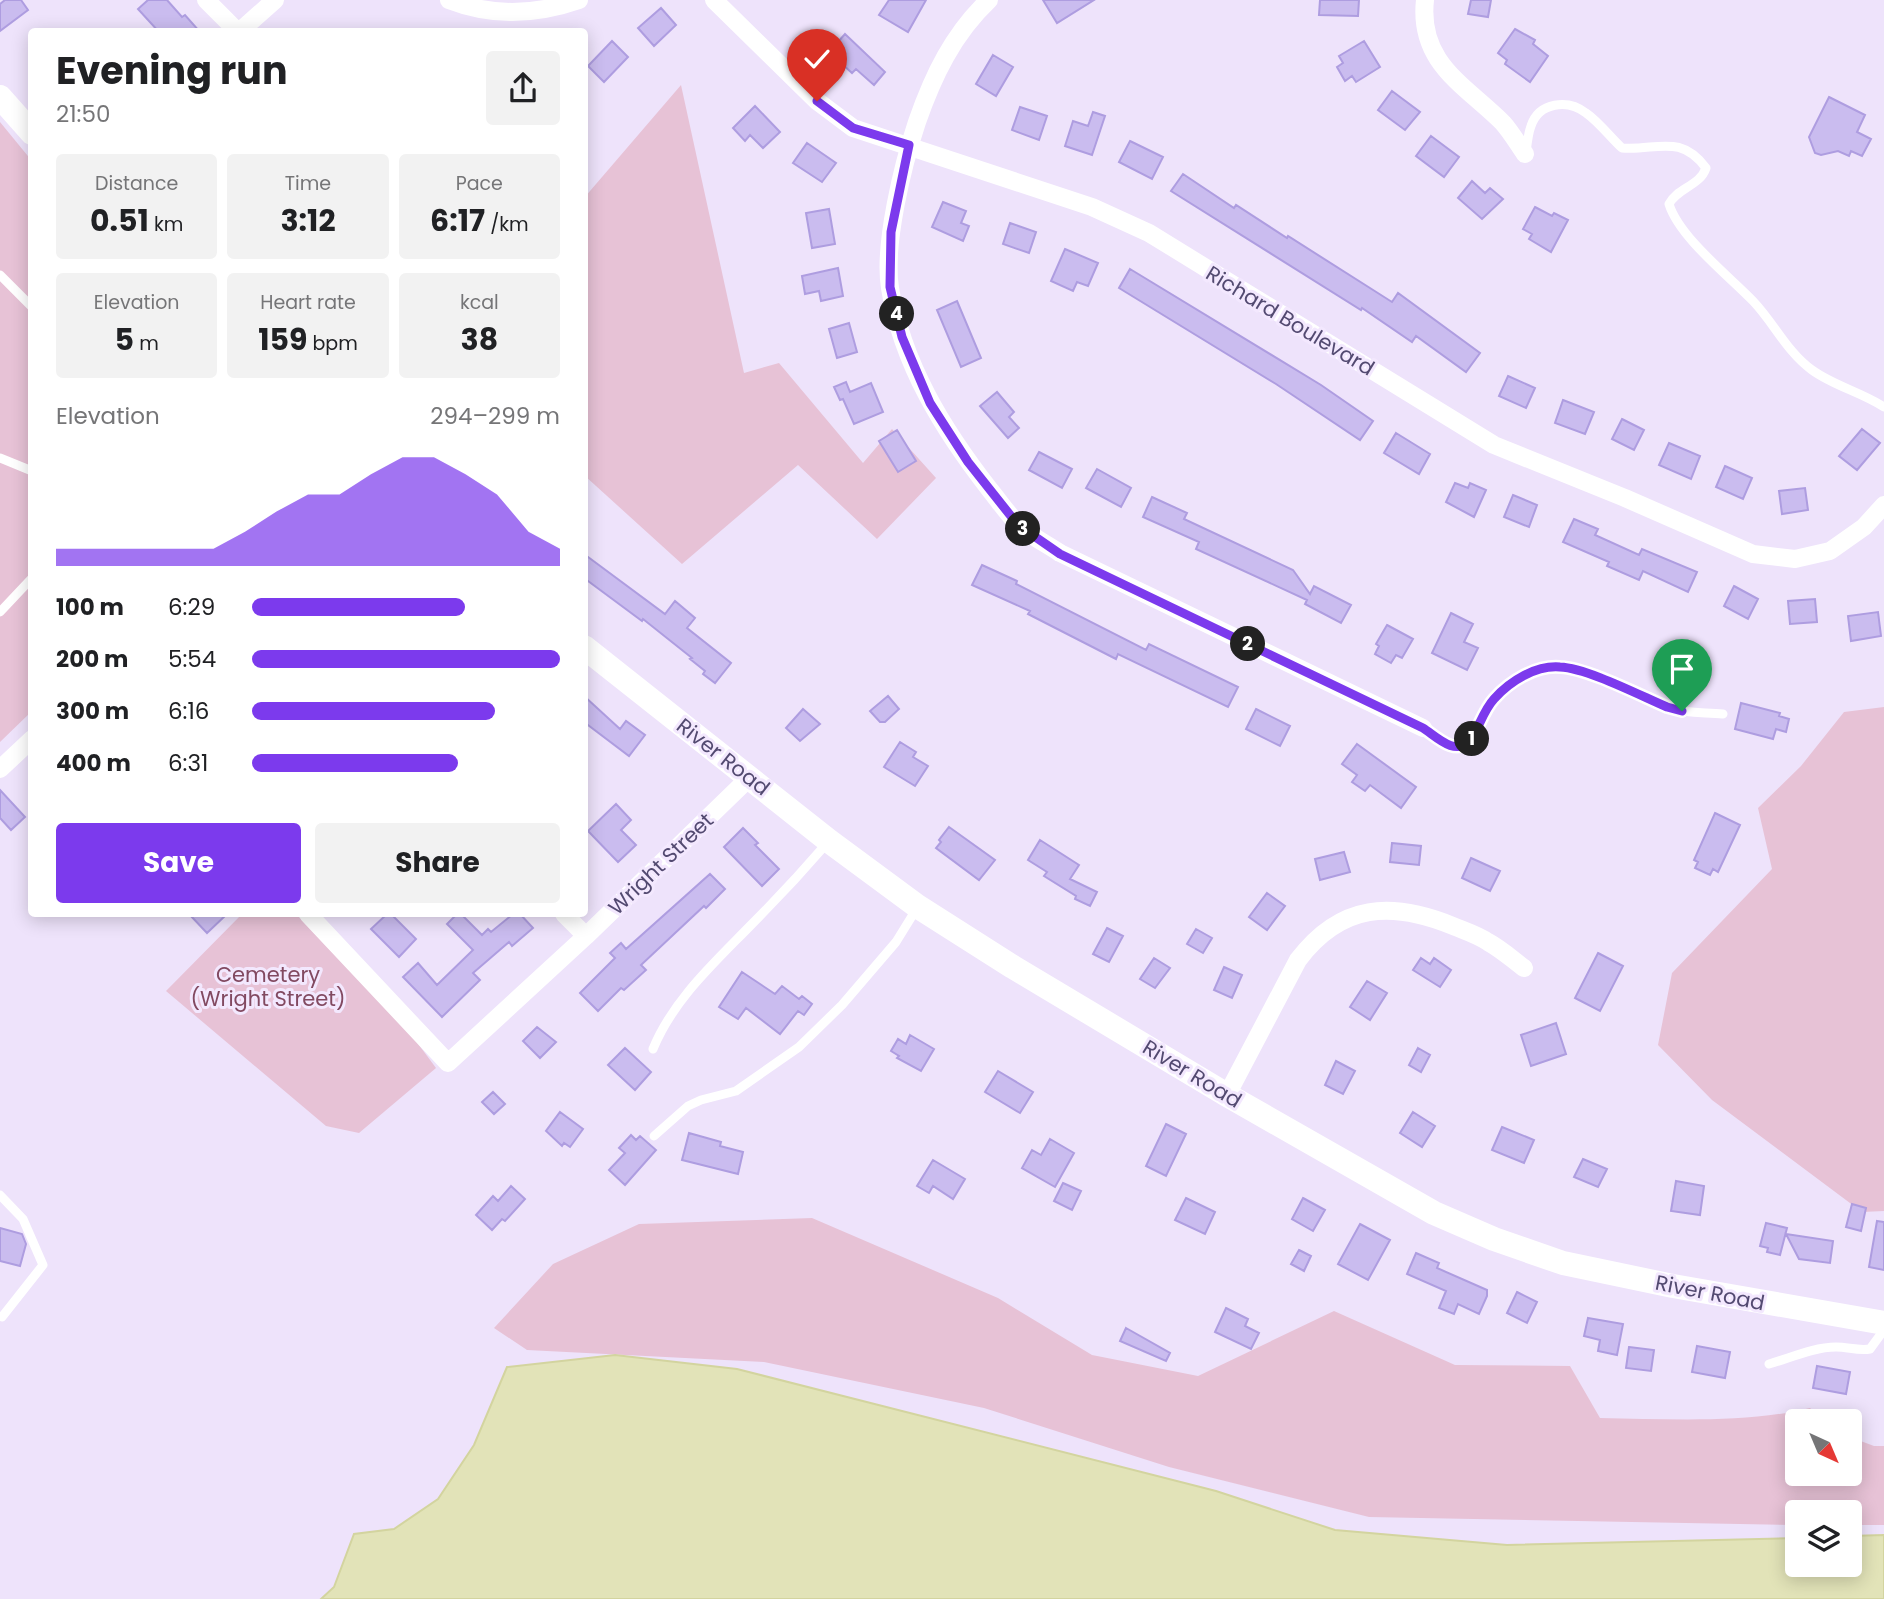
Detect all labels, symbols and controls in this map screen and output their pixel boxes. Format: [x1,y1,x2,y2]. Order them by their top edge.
pin [787,29,847,101]
icon: check [798,40,836,78]
text: Evening run [56,44,288,97]
button: share [486,51,560,125]
text: 21:50 [56,98,110,130]
text: Distance [95,170,178,197]
text: Time [285,170,331,197]
text: Pace [456,170,503,197]
text: 0.51 [90,199,149,242]
text: 3:12 [280,199,336,242]
text: 6:17 [430,199,485,242]
text: km [149,211,183,238]
text: /km [485,211,529,238]
street label: Richard Boulevard [1201,259,1380,382]
text: Elevation [94,289,179,316]
text: Heart rate [260,289,356,316]
text: kcal [460,289,499,316]
pin: 4 [880,296,914,332]
text: 4 [890,300,903,327]
text: 5 [115,318,134,361]
text: 159 [258,318,307,361]
text: 38 [461,318,498,361]
text: m [134,330,159,357]
text: bpm [307,330,358,357]
text: Elevation [56,400,160,432]
text: 294–299 m [430,400,560,432]
pin: 3 [1006,512,1040,546]
text: 3 [1017,515,1028,542]
text: 100 m [56,591,124,623]
text: 6:29 [168,591,215,623]
pin: 2 [1230,626,1266,662]
text: 2 [1242,630,1253,657]
pin [1652,639,1712,711]
text: 200 m [56,643,128,675]
text: 5:54 [168,643,216,675]
icon: arrive [1663,650,1701,688]
text: 300 m [56,695,129,727]
text: 6:16 [168,695,209,727]
street label: River Road [671,711,776,802]
pin: 1 [1454,722,1490,756]
text: 1 [1468,725,1475,752]
text: 400 m [56,747,131,779]
text: 6:31 [168,747,208,779]
street label: Wright Street [602,806,720,921]
button: Save [56,823,301,903]
button: Share [315,823,560,903]
park label: Cemetery (Wright Street) [191,960,345,1013]
street label: River Road [1137,1033,1247,1115]
street label: River Road [1653,1268,1767,1317]
north arrow [1785,1409,1862,1486]
map controls [1785,1409,1862,1577]
button: layers [1785,1500,1862,1577]

